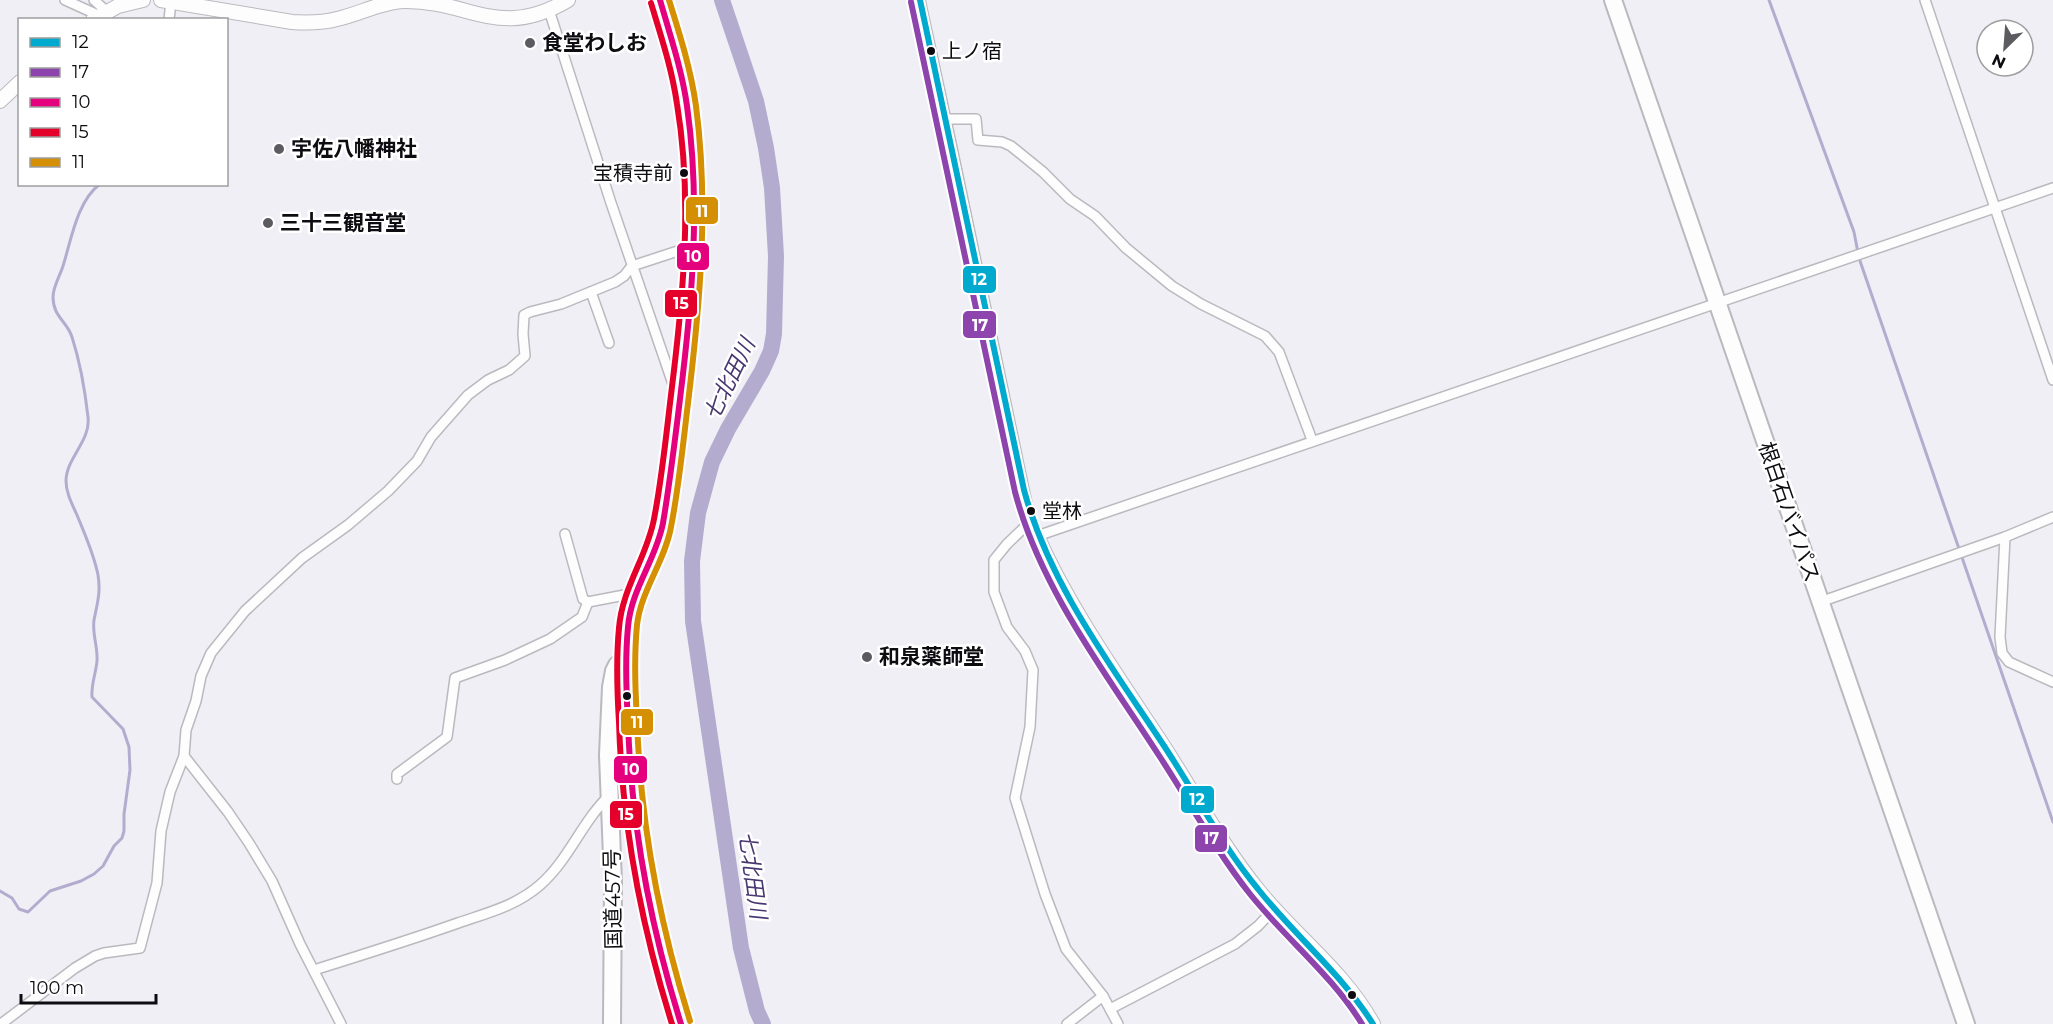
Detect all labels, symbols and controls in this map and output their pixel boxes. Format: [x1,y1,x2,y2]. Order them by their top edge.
legend [18,18,228,186]
north arrow [1975,18,2035,78]
place label: 食堂わしお [542,30,647,55]
text: 12 [72,31,89,53]
marker: 食堂わしお [523,36,537,50]
place label: 上ノ宿 [942,39,1002,63]
marker: 上ノ宿 [925,45,937,57]
text: N [1989,50,2009,72]
text: 17 [72,61,89,83]
text: 10 [72,91,90,113]
text: 15 [72,121,89,143]
place label: 宇佐八幡神社 [291,136,417,161]
marker: 宇佐八幡神社 [272,142,286,156]
text: 11 [72,151,85,173]
place label: 宝積寺前 [593,161,673,185]
marker: 宝積寺前 [678,167,690,179]
line badge: 11 [685,196,719,225]
text: 11 [696,202,708,221]
place label: 三十三観音堂 [280,210,406,235]
marker: 三十三観音堂 [261,216,275,230]
line badge: 10 [676,242,710,271]
text: 10 [684,247,702,266]
line badge: 12 [962,265,997,294]
text: 12 [971,270,987,289]
line badge: 15 [664,289,698,318]
text: 15 [673,294,689,313]
line badge: 17 [962,310,997,339]
text: 17 [972,316,988,335]
water label: 七北田川 [698,332,762,425]
street label: 根白石バイパス [1754,438,1825,585]
place label: 堂林 [1042,499,1082,523]
marker: 堂林 [1025,505,1037,517]
place label: 和泉薬師堂 [879,644,984,669]
marker: 和泉薬師堂 [860,650,874,664]
unlabelled marker [621,690,633,702]
line badge: 11 [620,708,654,736]
text: 11 [631,713,643,732]
line badge: 10 [613,755,648,784]
text: 10 [622,760,640,779]
line badge: 12 [1180,785,1215,814]
text: 12 [1189,790,1205,809]
line badge: 15 [609,800,643,829]
text: 15 [618,805,634,824]
line badge: 17 [1194,824,1228,853]
text: 17 [1203,829,1219,848]
water label: 七北田川 [733,830,772,922]
street label: 国道457号 [599,848,626,950]
scale bar [21,967,156,1005]
text: 100 m [30,977,84,999]
unlabelled marker [1346,989,1358,1001]

